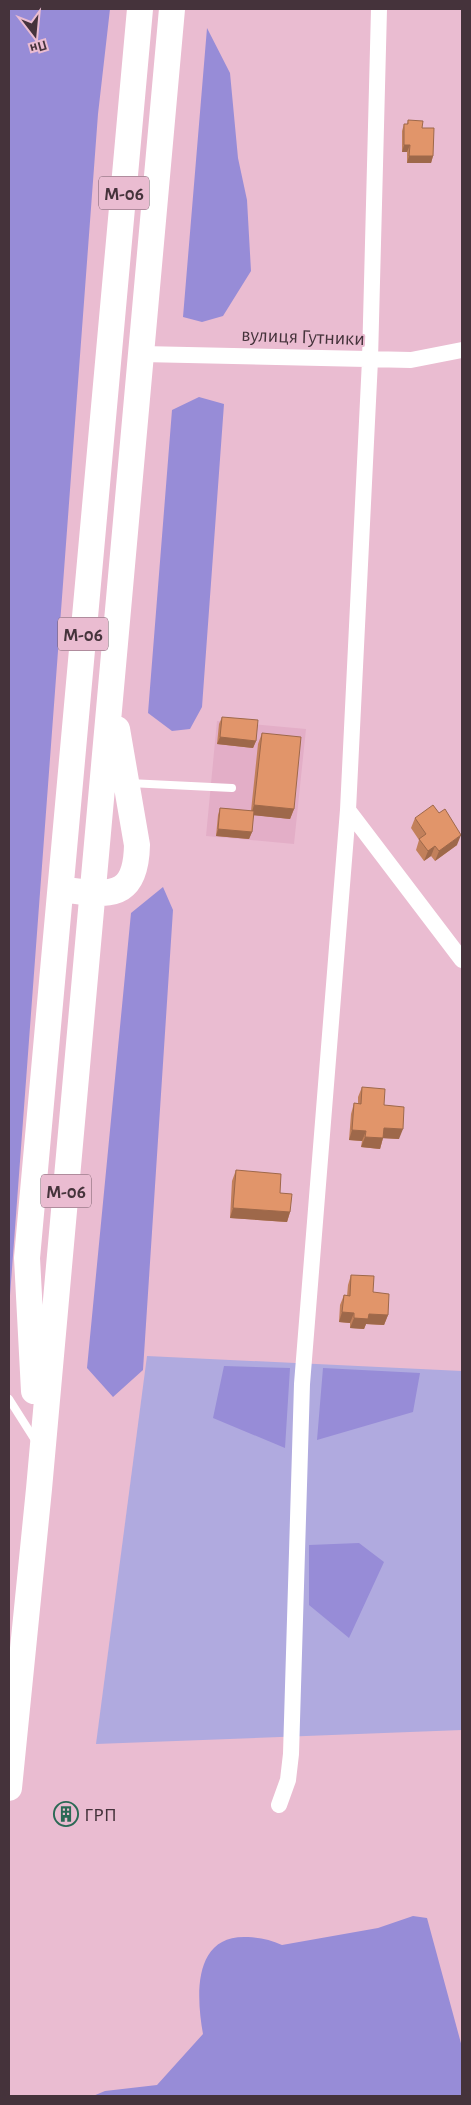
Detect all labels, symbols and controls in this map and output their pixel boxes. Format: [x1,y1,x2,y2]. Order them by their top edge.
north arrow [10,10,60,60]
text: Пн [28,37,48,56]
road number: М-06 [99,177,149,210]
street label: вулиця Гутники [241,325,365,349]
road number: М-06 [58,618,108,650]
road number: М-06 [41,1174,91,1208]
building icon: ГРП [53,1801,79,1827]
place label: ГРП [84,1805,117,1825]

